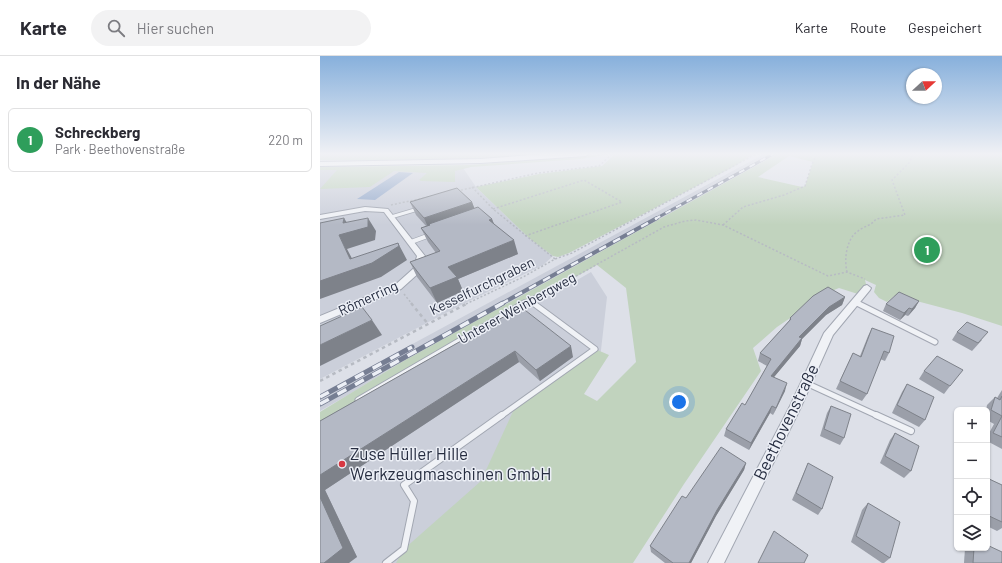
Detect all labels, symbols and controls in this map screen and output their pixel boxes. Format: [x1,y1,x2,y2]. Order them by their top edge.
search box [91,10,371,46]
text: Karte [20,16,67,39]
icon: search [105,17,127,39]
text: Hier suchen [137,19,214,37]
text: Karte [795,19,828,36]
text: Route [850,19,886,36]
text: Gespeichert [908,19,982,36]
north arrow [906,68,942,104]
text: In der Nähe [16,72,101,92]
text: Schreckberg [55,123,140,141]
text: 1 [28,132,32,148]
text: 220 m [268,132,303,148]
text: Park · Beethovenstraße [55,141,185,157]
pin: 1 [914,235,940,265]
street label: Kesselfurchgraben [427,253,537,318]
street label: Unterer Weinbergweg [455,268,579,347]
street label: Römerring [335,276,400,319]
street label: Beethovenstraße [748,360,822,483]
your location [669,392,689,412]
map controls [954,407,990,551]
button: + [954,407,990,443]
place label: Zuse Hüller Hille Werkzeugmaschinen GmbH [350,443,551,483]
button: − [954,443,990,479]
marker: Zuse Hüller Hille Werkzeugmaschinen GmbH [337,459,347,469]
button: locate [954,479,990,515]
button: layers [954,515,990,551]

